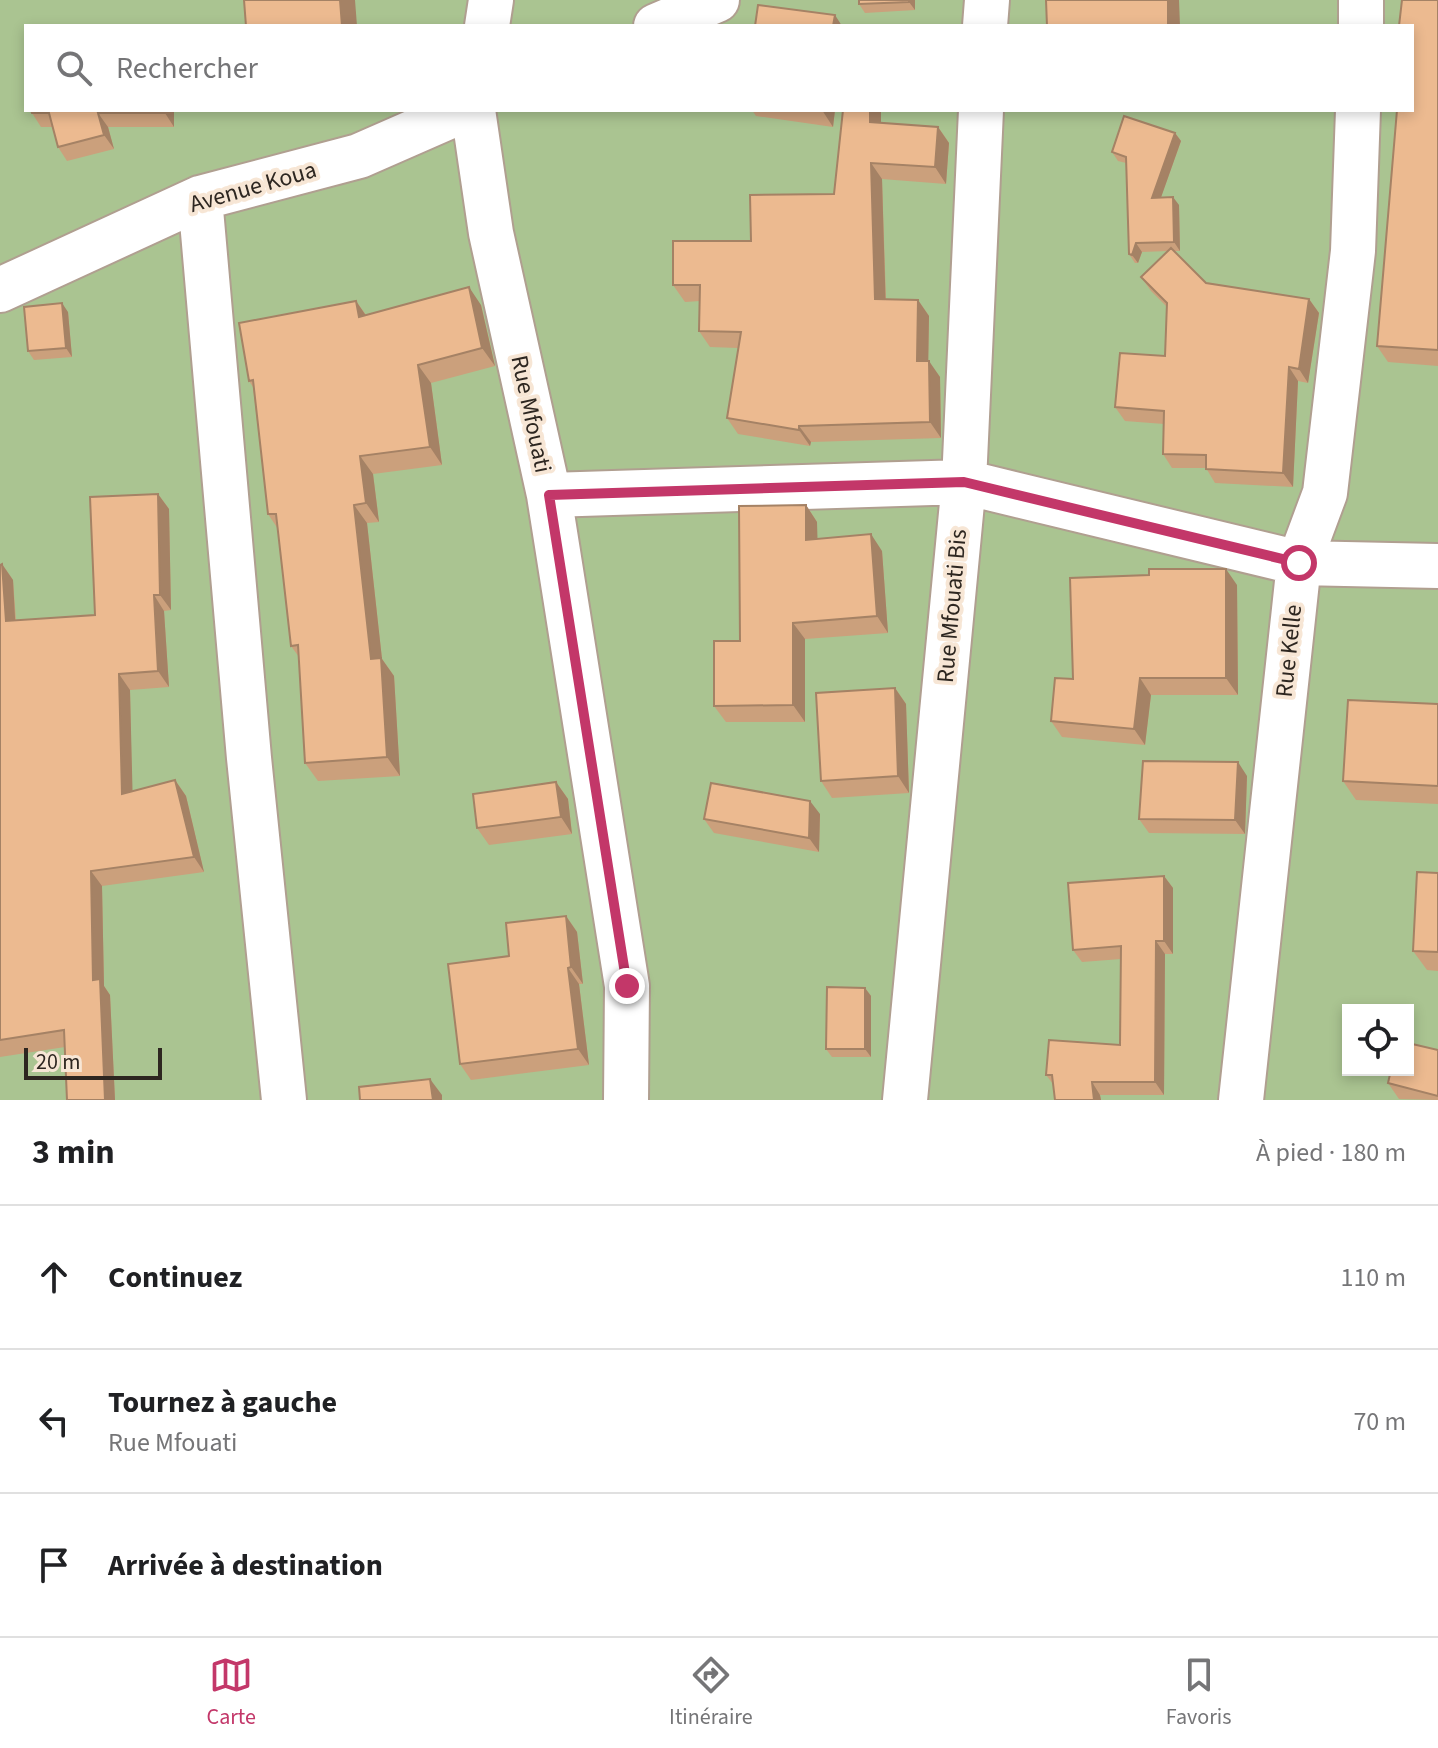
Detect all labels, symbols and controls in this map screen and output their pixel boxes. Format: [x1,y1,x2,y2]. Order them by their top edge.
search box [24,24,1414,112]
icon: search [52,46,96,90]
text: Rechercher [116,47,258,90]
street label: Avenue Koua [185,152,321,222]
street label: Rue Mfouati [501,352,561,476]
street label: Rue Mfouati Bis [928,528,976,684]
route start [1281,545,1317,581]
street label: Rue Kelle [1267,603,1311,699]
route end [609,968,645,1004]
map controls [1342,1004,1414,1076]
button: locate [1342,1004,1414,1076]
scale bar [24,1044,162,1080]
text: 20 m [36,1046,81,1078]
text: 3 min [32,1128,115,1177]
text: À pied · 180 m [1256,1134,1406,1171]
icon: ahead [32,1255,76,1299]
text: Continuez [108,1256,242,1299]
text: 110 m [1340,1259,1406,1296]
text: Tournez à gauche [108,1381,337,1424]
icon: left [32,1399,76,1443]
text: 70 m [1353,1403,1406,1440]
text: Rue Mfouati [108,1424,237,1461]
icon: arrive [32,1543,76,1587]
text: Arrivée à destination [108,1544,383,1587]
tab: Carte [207,1653,256,1733]
tab: Itinéraire [669,1653,753,1733]
tab: Favoris [1166,1653,1231,1733]

